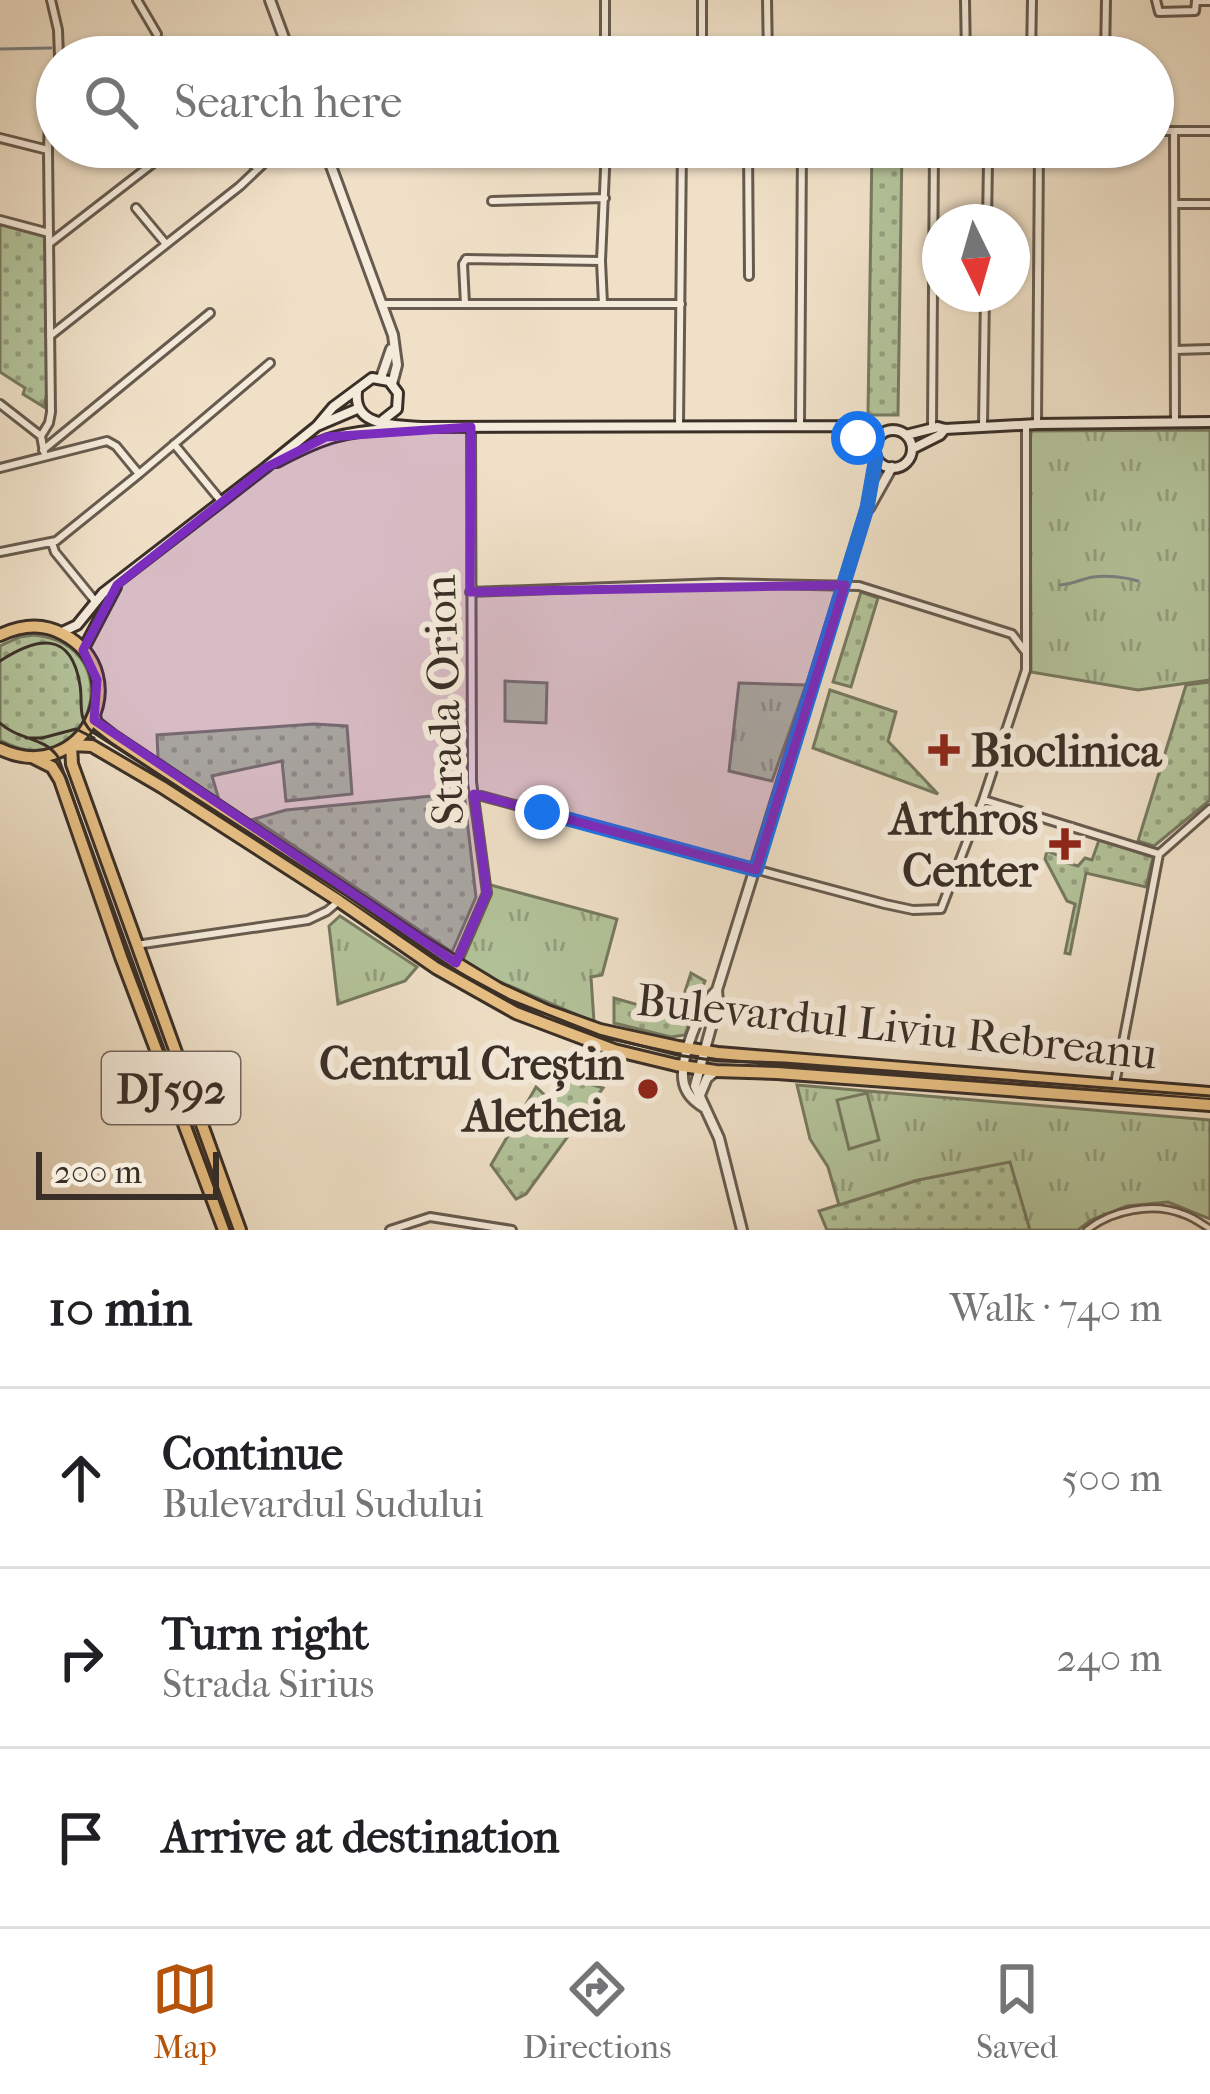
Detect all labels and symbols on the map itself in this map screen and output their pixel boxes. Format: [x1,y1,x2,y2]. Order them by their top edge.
north arrow [922,204,1030,312]
route start [831,411,885,465]
street label: Strada Orion [414,574,475,826]
place label: Bioclinica [971,725,1162,778]
marker: Bioclinica [928,734,960,766]
route end [515,785,569,839]
place label: Arthros Center [887,793,1039,898]
marker: Arthros Center [1049,828,1081,860]
street label: Bulevardul Liviu Rebreanu [634,974,1160,1081]
place label: Centrul Creștin Aletheia [319,1038,625,1143]
road number: DJ592 [102,1052,240,1124]
marker: Centrul Creștin Aletheia [635,1076,661,1102]
scale bar [36,1146,219,1199]

